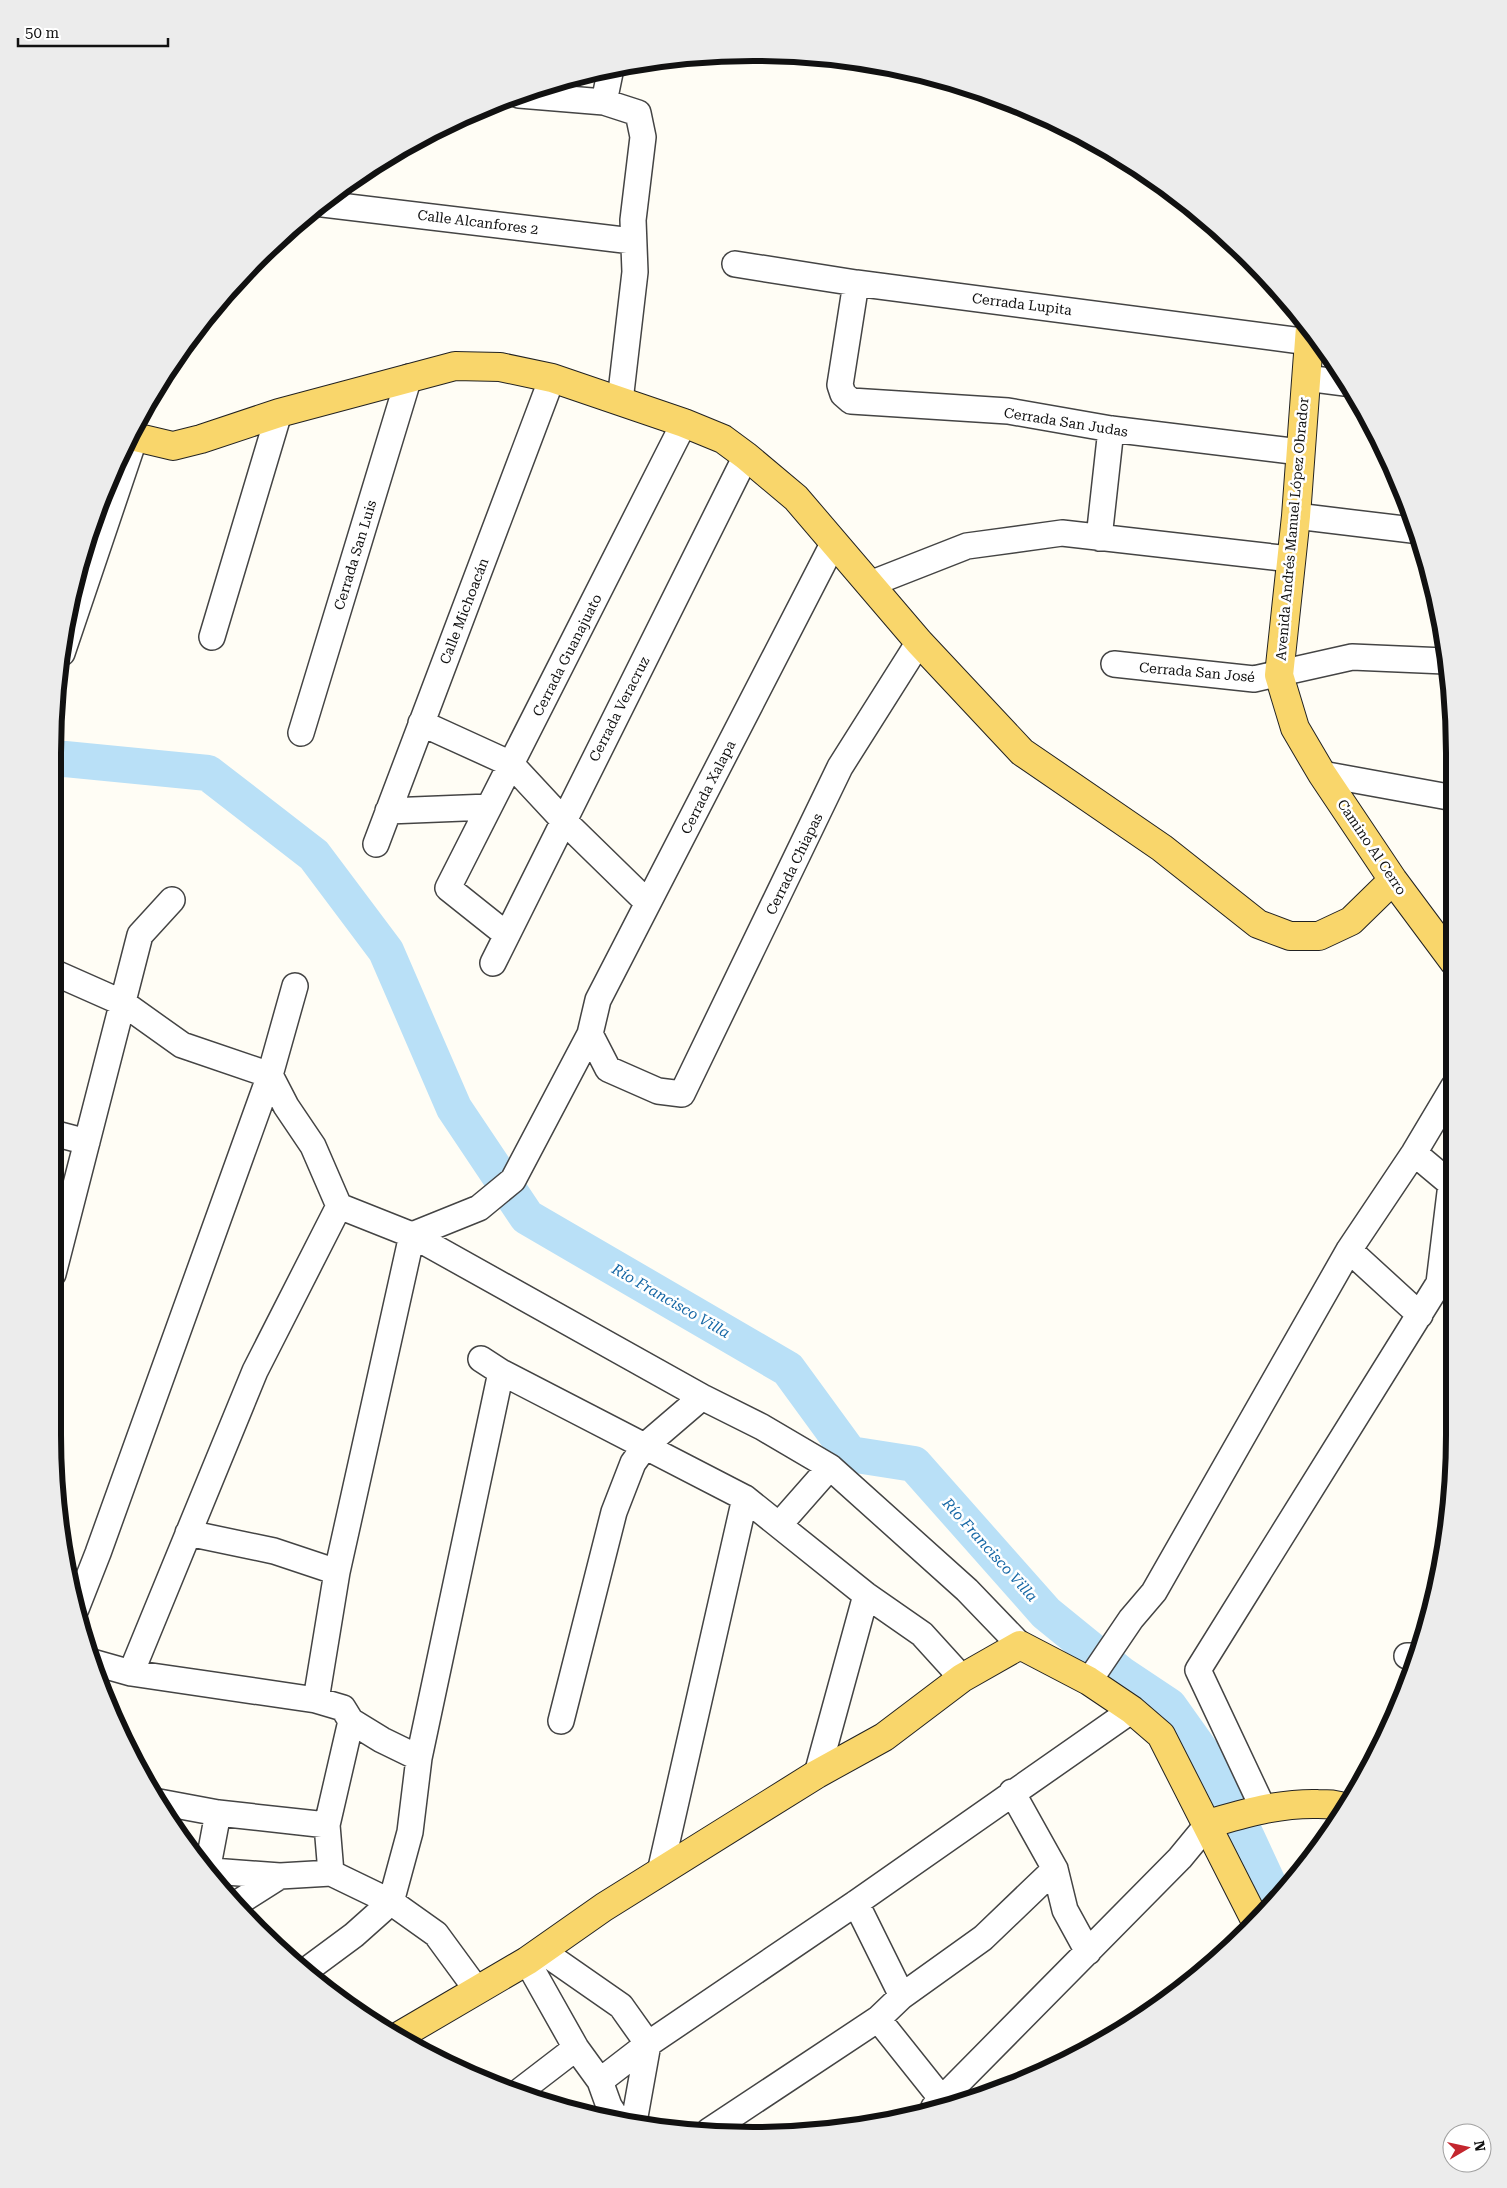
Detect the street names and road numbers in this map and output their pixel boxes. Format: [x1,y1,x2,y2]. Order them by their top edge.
street label: Calle Alcanfores 2 [417,207,539,237]
street label: Cerrada Lupita [971,290,1073,318]
street label: Avenida Andrés Manuel López Obrador [1273,396,1312,661]
street label: Cerrada San Judas [1003,404,1129,440]
street label: Cerrada San Luis [331,498,379,612]
street label: Calle Michoacán [436,556,492,666]
street label: Cerrada Guanajuato [529,591,605,719]
street label: Cerrada Veracruz [586,654,653,764]
street label: Cerrada San José [1138,659,1256,685]
street label: Cerrada Xalapa [677,737,739,837]
street label: Camino Al Cerro [1334,796,1410,898]
street label: Cerrada Chiapas [762,810,826,917]

